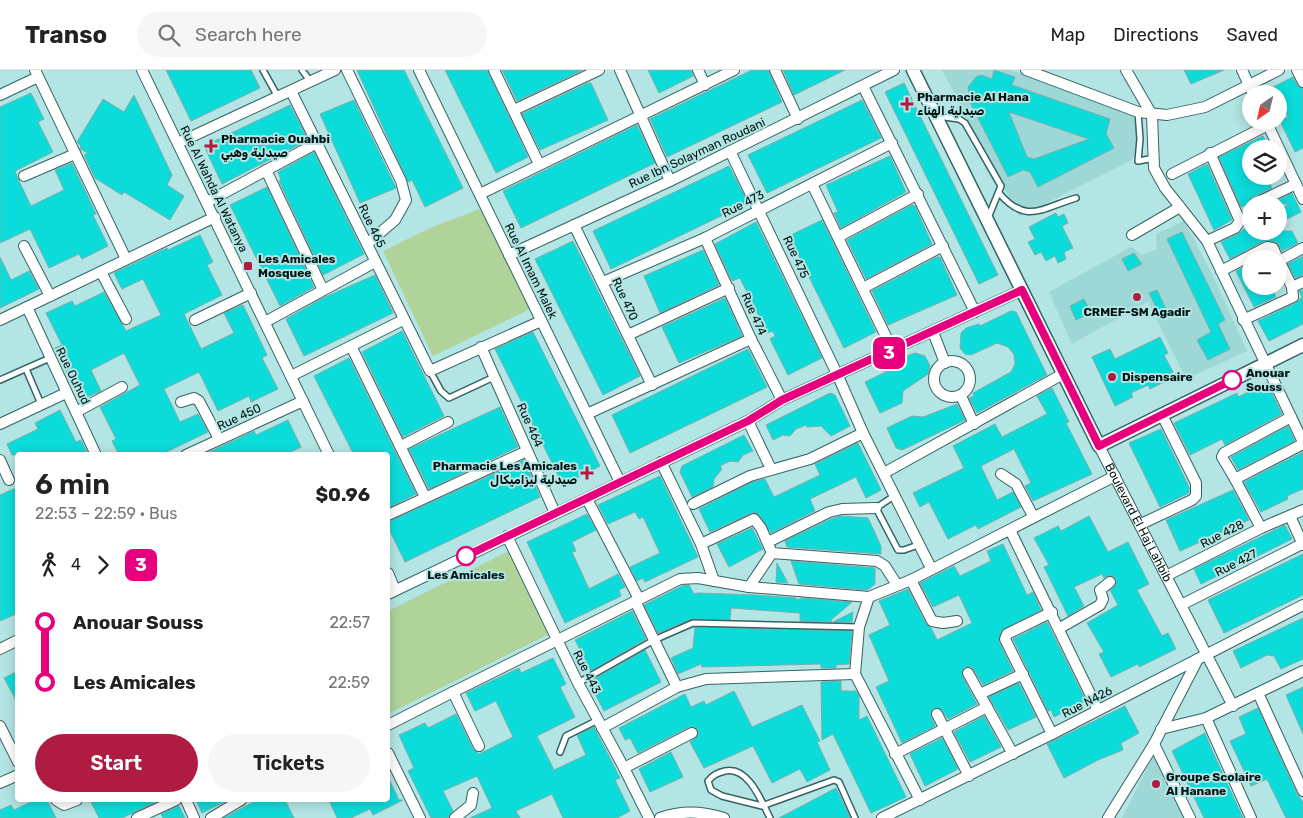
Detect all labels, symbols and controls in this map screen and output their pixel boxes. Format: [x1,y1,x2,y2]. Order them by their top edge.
search box [137,12,487,57]
text: Transo [25,21,107,49]
icon: search [155,21,183,49]
text: Search here [195,23,302,46]
text: Map [1050,24,1085,46]
text: Directions [1113,24,1199,46]
text: Saved [1227,24,1278,46]
north arrow [1242,85,1288,130]
map controls [1242,85,1287,295]
place label: Pharmacie Al Hana صيدلية الهناء [917,90,1029,118]
marker: Pharmacie Al Hana صيدلية الهناء [901,98,913,110]
street label: Rue Ibn Solayman Roudani [626,115,768,191]
street label: Rue Al Wahda Al Watanya [177,124,251,254]
place label: Pharmacie Ouahbi صيدلية وهبي [221,132,330,162]
marker: Pharmacie Ouahbi صيدلية وهبي [205,140,217,152]
button: layers [1242,140,1287,185]
street label: Rue 473 [720,187,766,221]
button: + [1242,195,1287,240]
street label: Rue 465 [356,202,388,250]
street label: Rue Al Imam Malek [502,221,561,322]
street label: Rue 475 [780,234,812,280]
button: − [1242,250,1287,295]
place label: Les Amicales Mosquee [258,252,336,280]
marker: Les Amicales Mosquee [242,260,254,272]
street label: Rue 470 [609,275,641,323]
street label: Rue 474 [738,291,770,338]
marker: CRMEF-SM Agadir [1131,291,1143,303]
place label: CRMEF-SM Agadir [1083,305,1191,319]
line badge: 3 [873,337,905,369]
text: 3 [883,342,895,364]
street label: Rue Ouhud [53,345,93,407]
place label: Anouar Souss [1246,366,1290,394]
place label: Dispensaire [1122,370,1193,384]
marker: Anouar Souss [1222,370,1242,390]
marker: Dispensaire [1106,371,1118,383]
street label: Rue 450 [215,401,263,433]
street label: Rue 464 [514,401,546,450]
place label: Pharmacie Les Amicales صيدلية ليزاميكال [433,459,577,487]
street label: Boulevard El Haj Lahbib [1102,461,1175,584]
marker: Pharmacie Les Amicales صيدلية ليزاميكال [581,467,593,479]
text: 6 min [35,468,110,501]
text: $0.96 [315,483,370,506]
text: 22:53 – 22:59 · Bus [35,504,178,523]
street label: Rue 428 [1198,517,1246,551]
marker: Les Amicales [456,546,476,566]
street label: Rue 427 [1213,546,1259,580]
icon: walk [35,551,63,579]
icon: forward [89,551,117,579]
text: 3 [135,554,147,576]
text: 4 [71,555,81,574]
place label: Les Amicales [427,568,505,582]
text: Anouar Souss [73,611,204,634]
text: 22:57 [329,613,370,632]
street label: Rue 443 [570,648,604,696]
text: Les Amicales [73,671,196,694]
text: 22:59 [328,673,370,692]
street label: Rue N426 [1059,683,1115,721]
button: Start [35,734,198,792]
button: Tickets [208,734,370,792]
place label: Groupe Scolaire Al Hanane [1166,770,1261,798]
marker: Groupe Scolaire Al Hanane [1150,778,1162,790]

